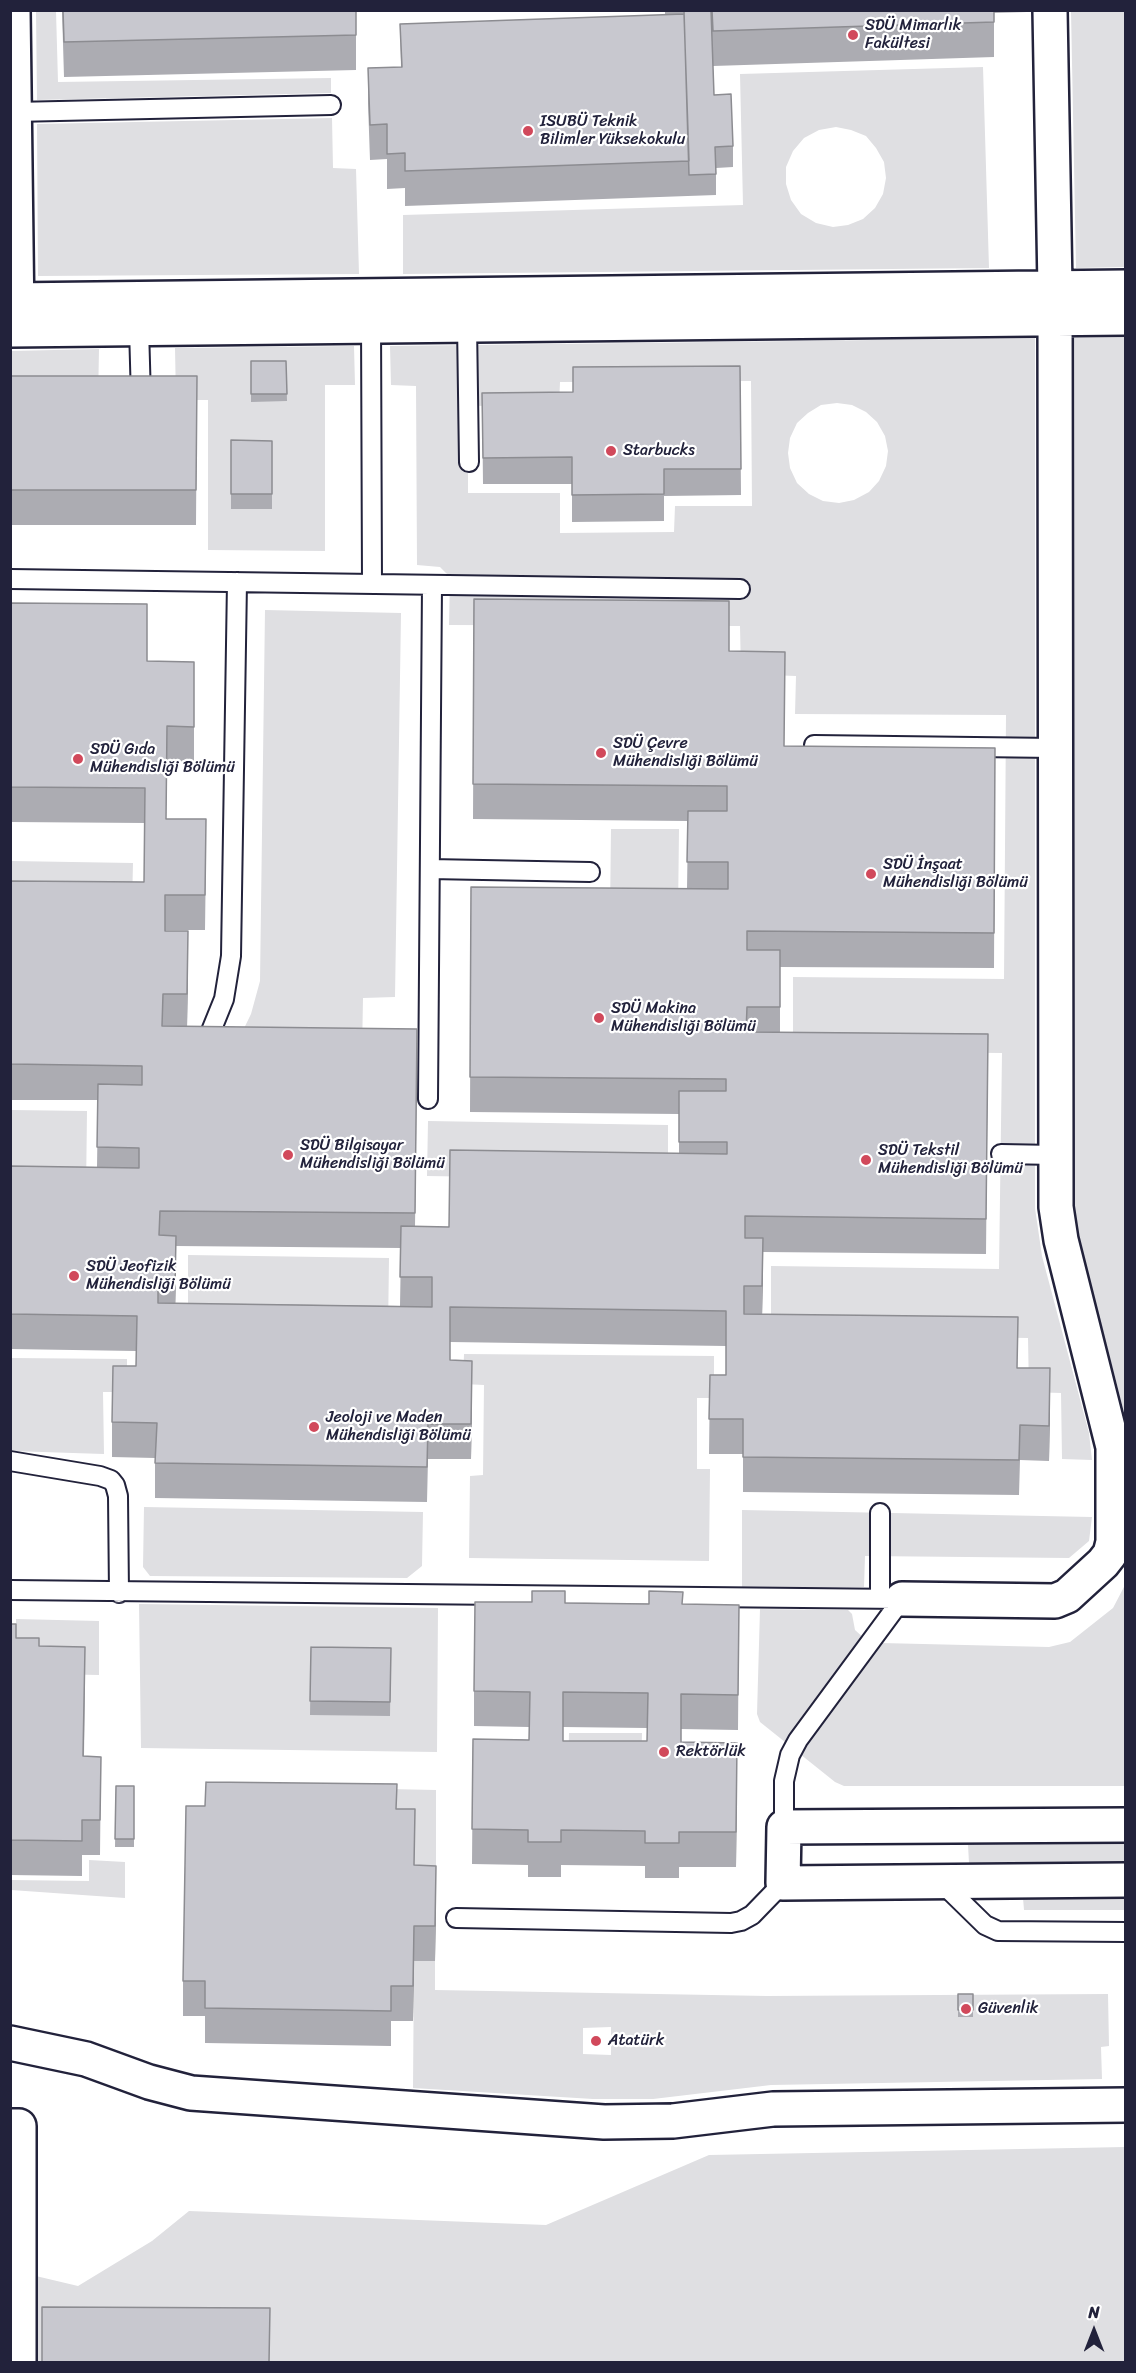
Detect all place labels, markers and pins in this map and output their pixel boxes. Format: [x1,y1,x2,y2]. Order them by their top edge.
place label: SDÜ Mimarlık Fakültesi [865,16,961,54]
marker: SDÜ Mimarlık Fakültesi [846,28,860,42]
place label: ISUBÜ Teknik Bilimler Yüksekokulu [540,112,685,150]
marker: ISUBÜ Teknik Bilimler Yüksekokulu [521,124,535,138]
place label: Starbucks [623,441,695,461]
marker: Starbucks [604,444,618,458]
place label: SDÜ Çevre Mühendisliği Bölümü [613,734,758,772]
place label: SDÜ Gıda Mühendisliği Bölümü [90,740,235,778]
marker: SDÜ Çevre Mühendisliği Bölümü [594,746,608,760]
marker: SDÜ Gıda Mühendisliği Bölümü [71,752,85,766]
place label: SDÜ İnşaat Mühendisliği Bölümü [883,855,1028,893]
marker: SDÜ İnşaat Mühendisliği Bölümü [864,867,878,881]
place label: SDÜ Makina Mühendisliği Bölümü [611,999,756,1037]
marker: SDÜ Makina Mühendisliği Bölümü [592,1011,606,1025]
place label: SDÜ Bilgisayar Mühendisliği Bölümü [300,1136,445,1174]
place label: SDÜ Tekstil Mühendisliği Bölümü [878,1141,1023,1179]
marker: SDÜ Bilgisayar Mühendisliği Bölümü [281,1148,295,1162]
marker: SDÜ Tekstil Mühendisliği Bölümü [859,1153,873,1167]
place label: SDÜ Jeofizik Mühendisliği Bölümü [86,1257,231,1295]
marker: SDÜ Jeofizik Mühendisliği Bölümü [67,1269,81,1283]
place label: Jeoloji ve Maden Mühendisliği Bölümü [326,1408,471,1446]
marker: Jeoloji ve Maden Mühendisliği Bölümü [307,1420,321,1434]
place label: Rektörlük [676,1742,746,1762]
marker: Rektörlük [657,1745,671,1759]
place label: Güvenlik [978,1999,1038,2019]
marker: Güvenlik [959,2002,973,2016]
place label: Atatürk [608,2031,664,2051]
marker: Atatürk [589,2034,603,2048]

